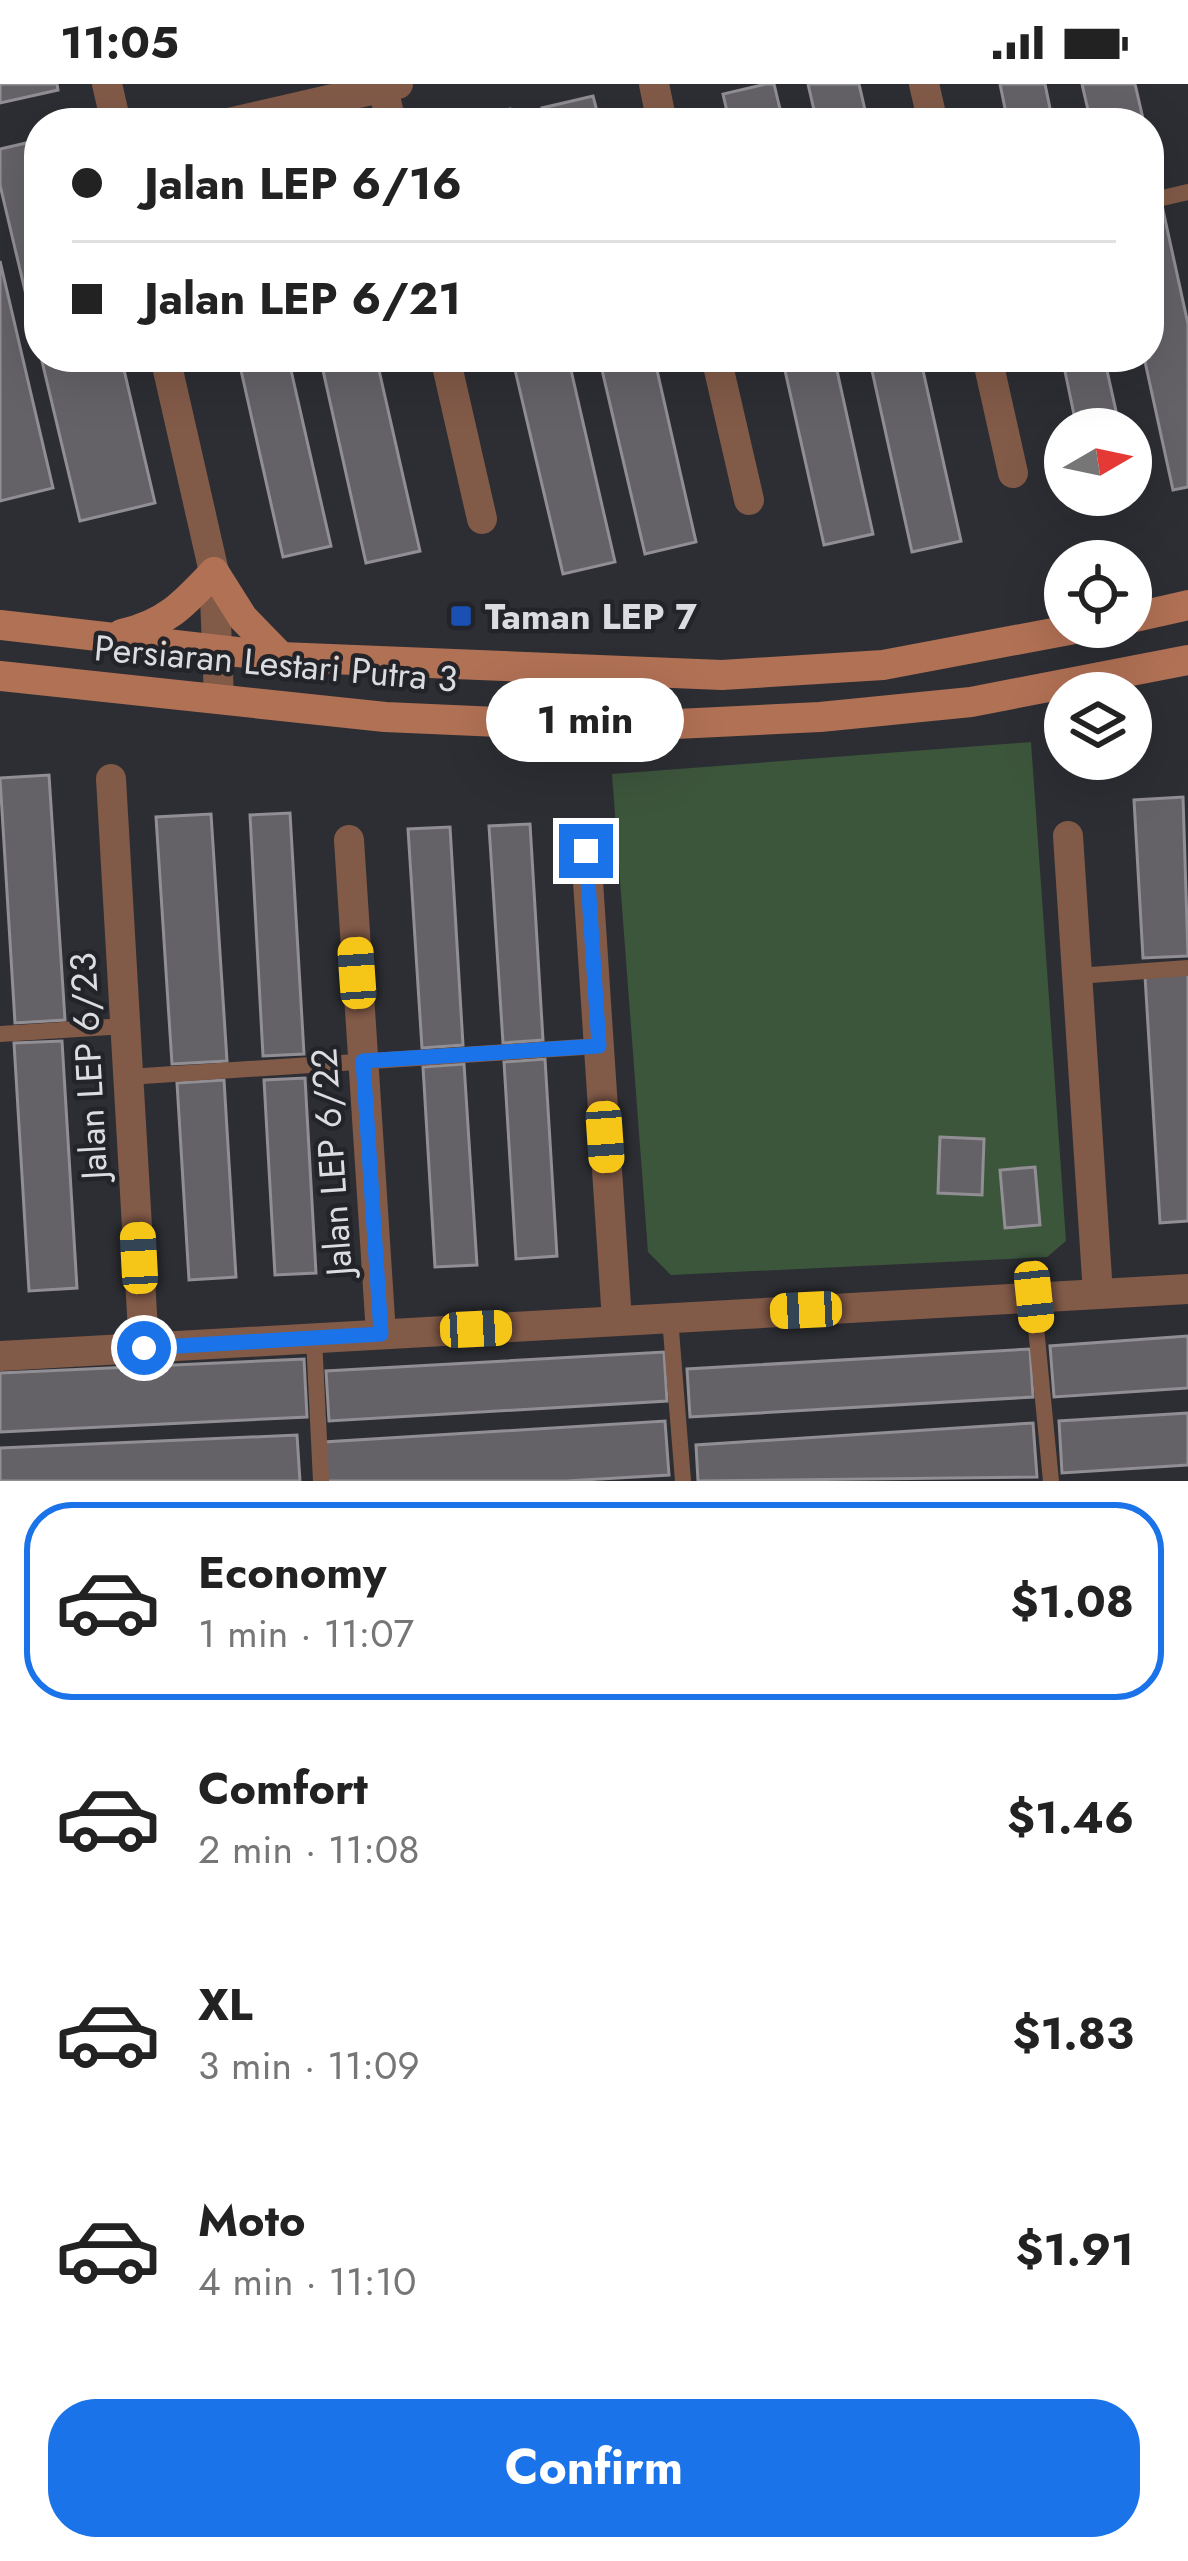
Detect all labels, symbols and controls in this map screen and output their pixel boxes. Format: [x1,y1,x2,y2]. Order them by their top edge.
text: 11:05 [60,10,179,75]
text: Jalan LEP 6/16 [144,151,462,216]
text: Jalan LEP 6/21 [144,266,461,331]
north arrow [1044,408,1152,516]
map controls [1044,408,1152,780]
button: locate [1044,540,1152,648]
place label: Taman LEP 7 [485,590,697,642]
marker: Taman LEP 7 [448,603,474,629]
street label: Persiaran Lestari Putra 3 [92,621,460,705]
button: layers [1044,672,1152,780]
callout: 1 min [487,677,685,761]
text: 1 min [537,691,633,748]
route end [559,824,613,878]
car [337,936,377,1010]
street label: Jalan LEP 6/23 [56,951,120,1185]
street label: Jalan LEP 6/22 [297,1046,365,1282]
car [585,1100,625,1174]
car [119,1221,159,1295]
car [1012,1259,1056,1335]
car [769,1290,843,1330]
car [439,1309,513,1349]
route start [117,1321,171,1375]
text: Economy [198,1540,386,1605]
icon: car [54,1547,162,1655]
text: $1.08 [1011,1569,1134,1634]
text: 1 min · 11:07 [198,1605,414,1662]
text: Comfort [198,1756,368,1821]
icon: car [54,1763,162,1871]
text: $1.46 [1007,1785,1134,1850]
text: 2 min · 11:08 [198,1821,420,1878]
text: XL [198,1972,253,2037]
icon: car [54,1979,162,2087]
text: $1.83 [1012,2001,1134,2066]
text: 3 min · 11:09 [198,2037,420,2094]
text: Moto [198,2188,306,2253]
icon: car [54,2195,162,2303]
text: $1.91 [1016,2217,1134,2282]
text: 4 min · 11:10 [198,2253,416,2310]
button: Confirm [48,2399,1140,2537]

